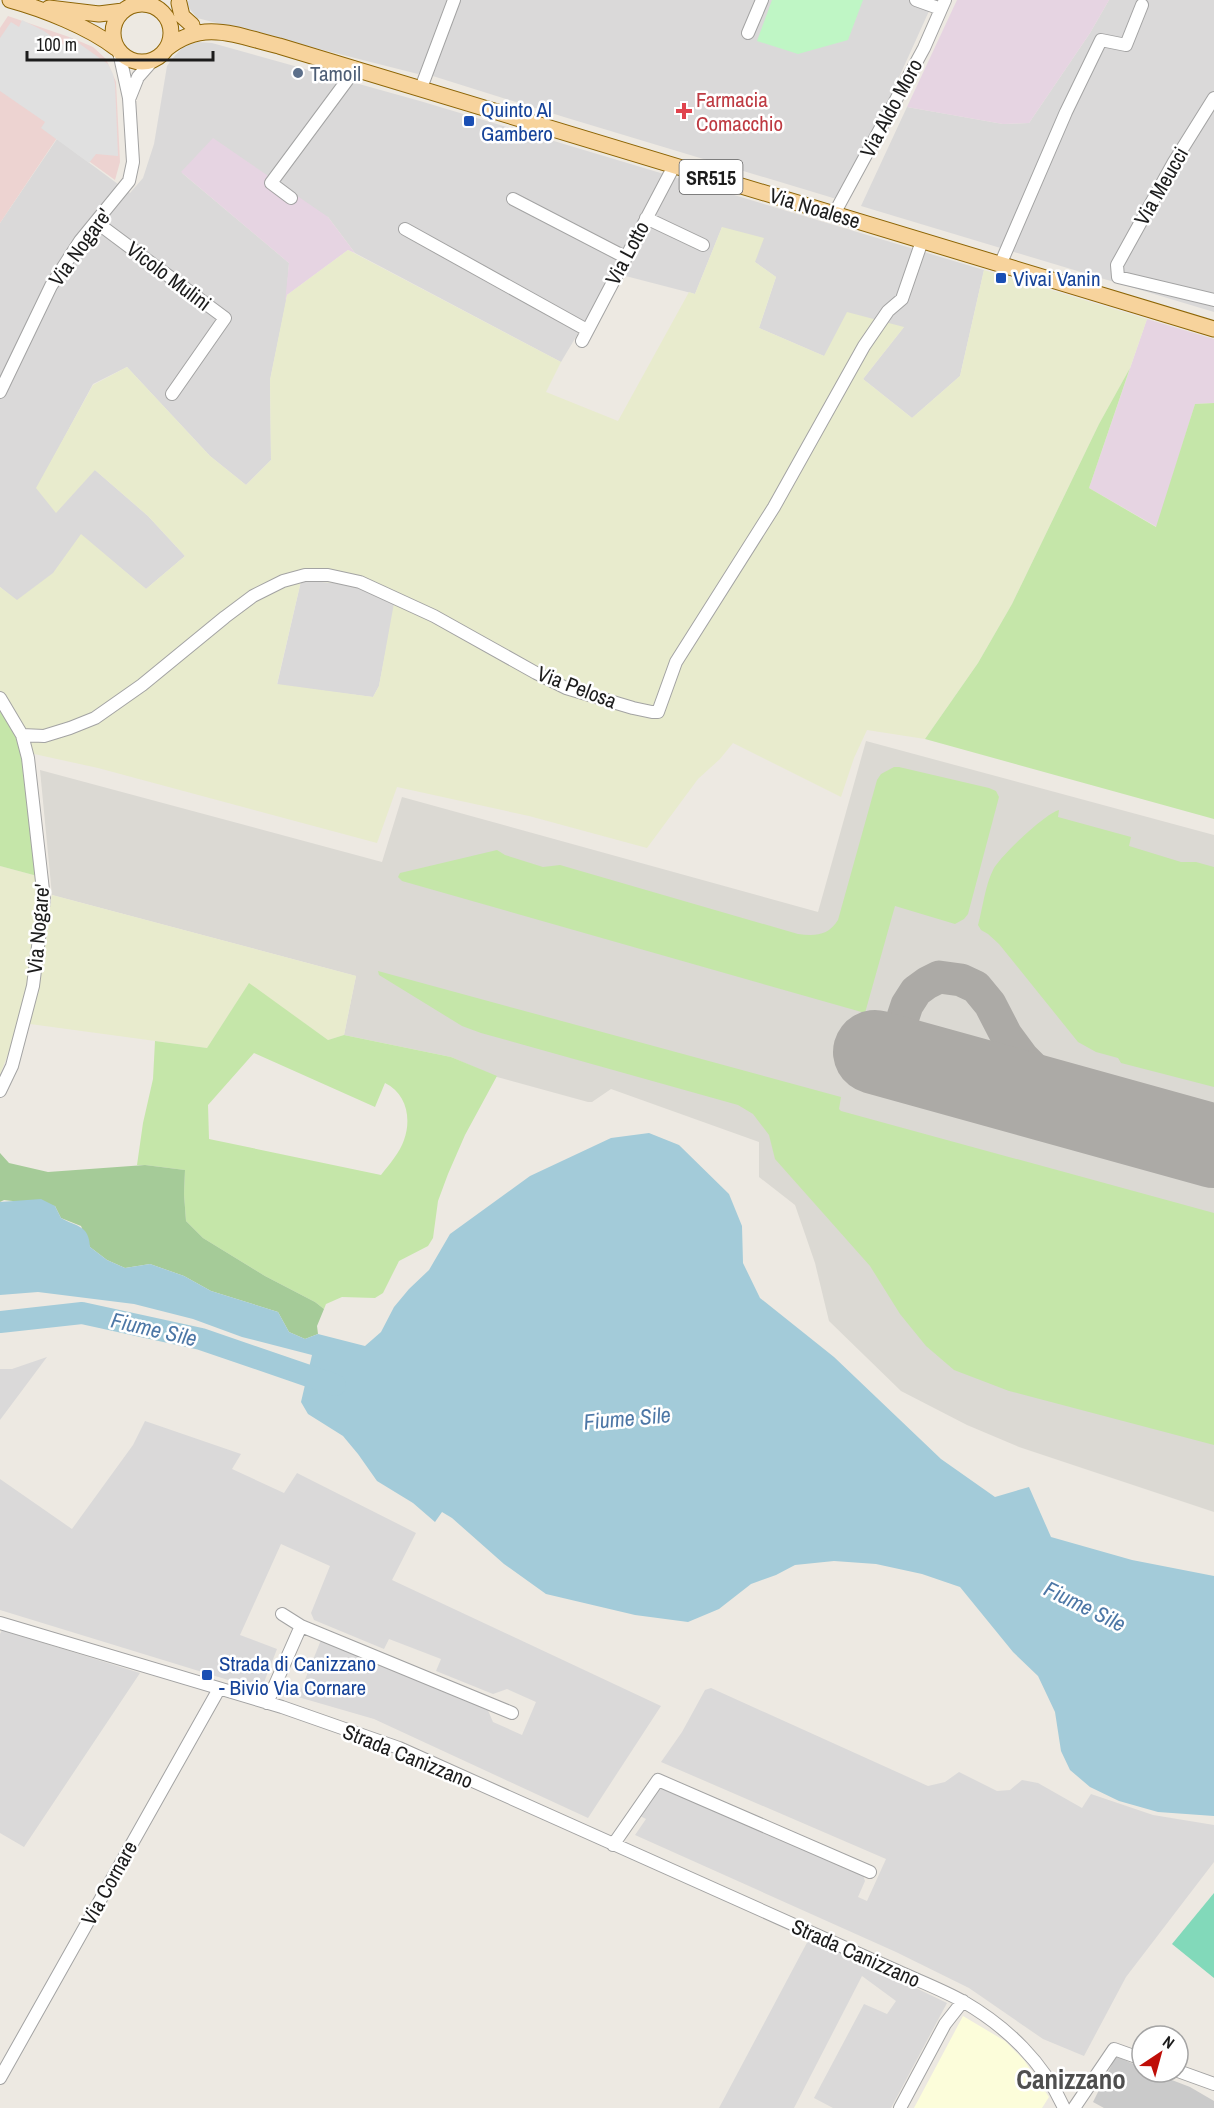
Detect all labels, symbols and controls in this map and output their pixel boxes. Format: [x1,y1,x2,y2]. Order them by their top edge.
scale bar [27,24,213,62]
text: 100 m [36,32,77,57]
street label: Via Aldo Moro [853,54,929,162]
place label: Tamoil [310,59,361,88]
marker: Tamoil [291,66,305,80]
place label: Farmacia Comacchio [696,85,783,138]
place label: Quinto Al Gambero [481,95,553,148]
marker: Farmacia Comacchio [677,104,691,118]
marker: Quinto Al Gambero [462,114,476,128]
street label: Via Meucci [1127,142,1195,230]
road number: SR515 [680,160,742,194]
street label: Via Noalese [766,180,864,236]
street label: Via Nogare' [42,202,118,292]
street label: Via Lotto [598,216,656,290]
street label: Vicolo Mulini [121,235,217,317]
place label: Vivai Vanin [1013,264,1101,293]
marker: Vivai Vanin [994,271,1008,285]
street label: Via Pelosa [533,659,621,716]
street label: Via Nogare' [20,883,56,975]
water label: Fiume Sile [108,1305,200,1353]
water label: Fiume Sile [582,1399,672,1437]
water label: Fiume Sile [1039,1573,1131,1639]
place label: Strada di Canizzano - Bivio Via Cornare [219,1649,376,1702]
marker: Strada di Canizzano - Bivio Via Cornare [200,1668,214,1682]
street label: Strada Canizzano [339,1717,477,1795]
street label: Via Cornare [74,1835,144,1931]
street label: Strada Canizzano [787,1912,925,1994]
north arrow [1130,2024,1190,2084]
text: N [1159,2030,1179,2054]
district label: Canizzano [1016,2061,1126,2097]

